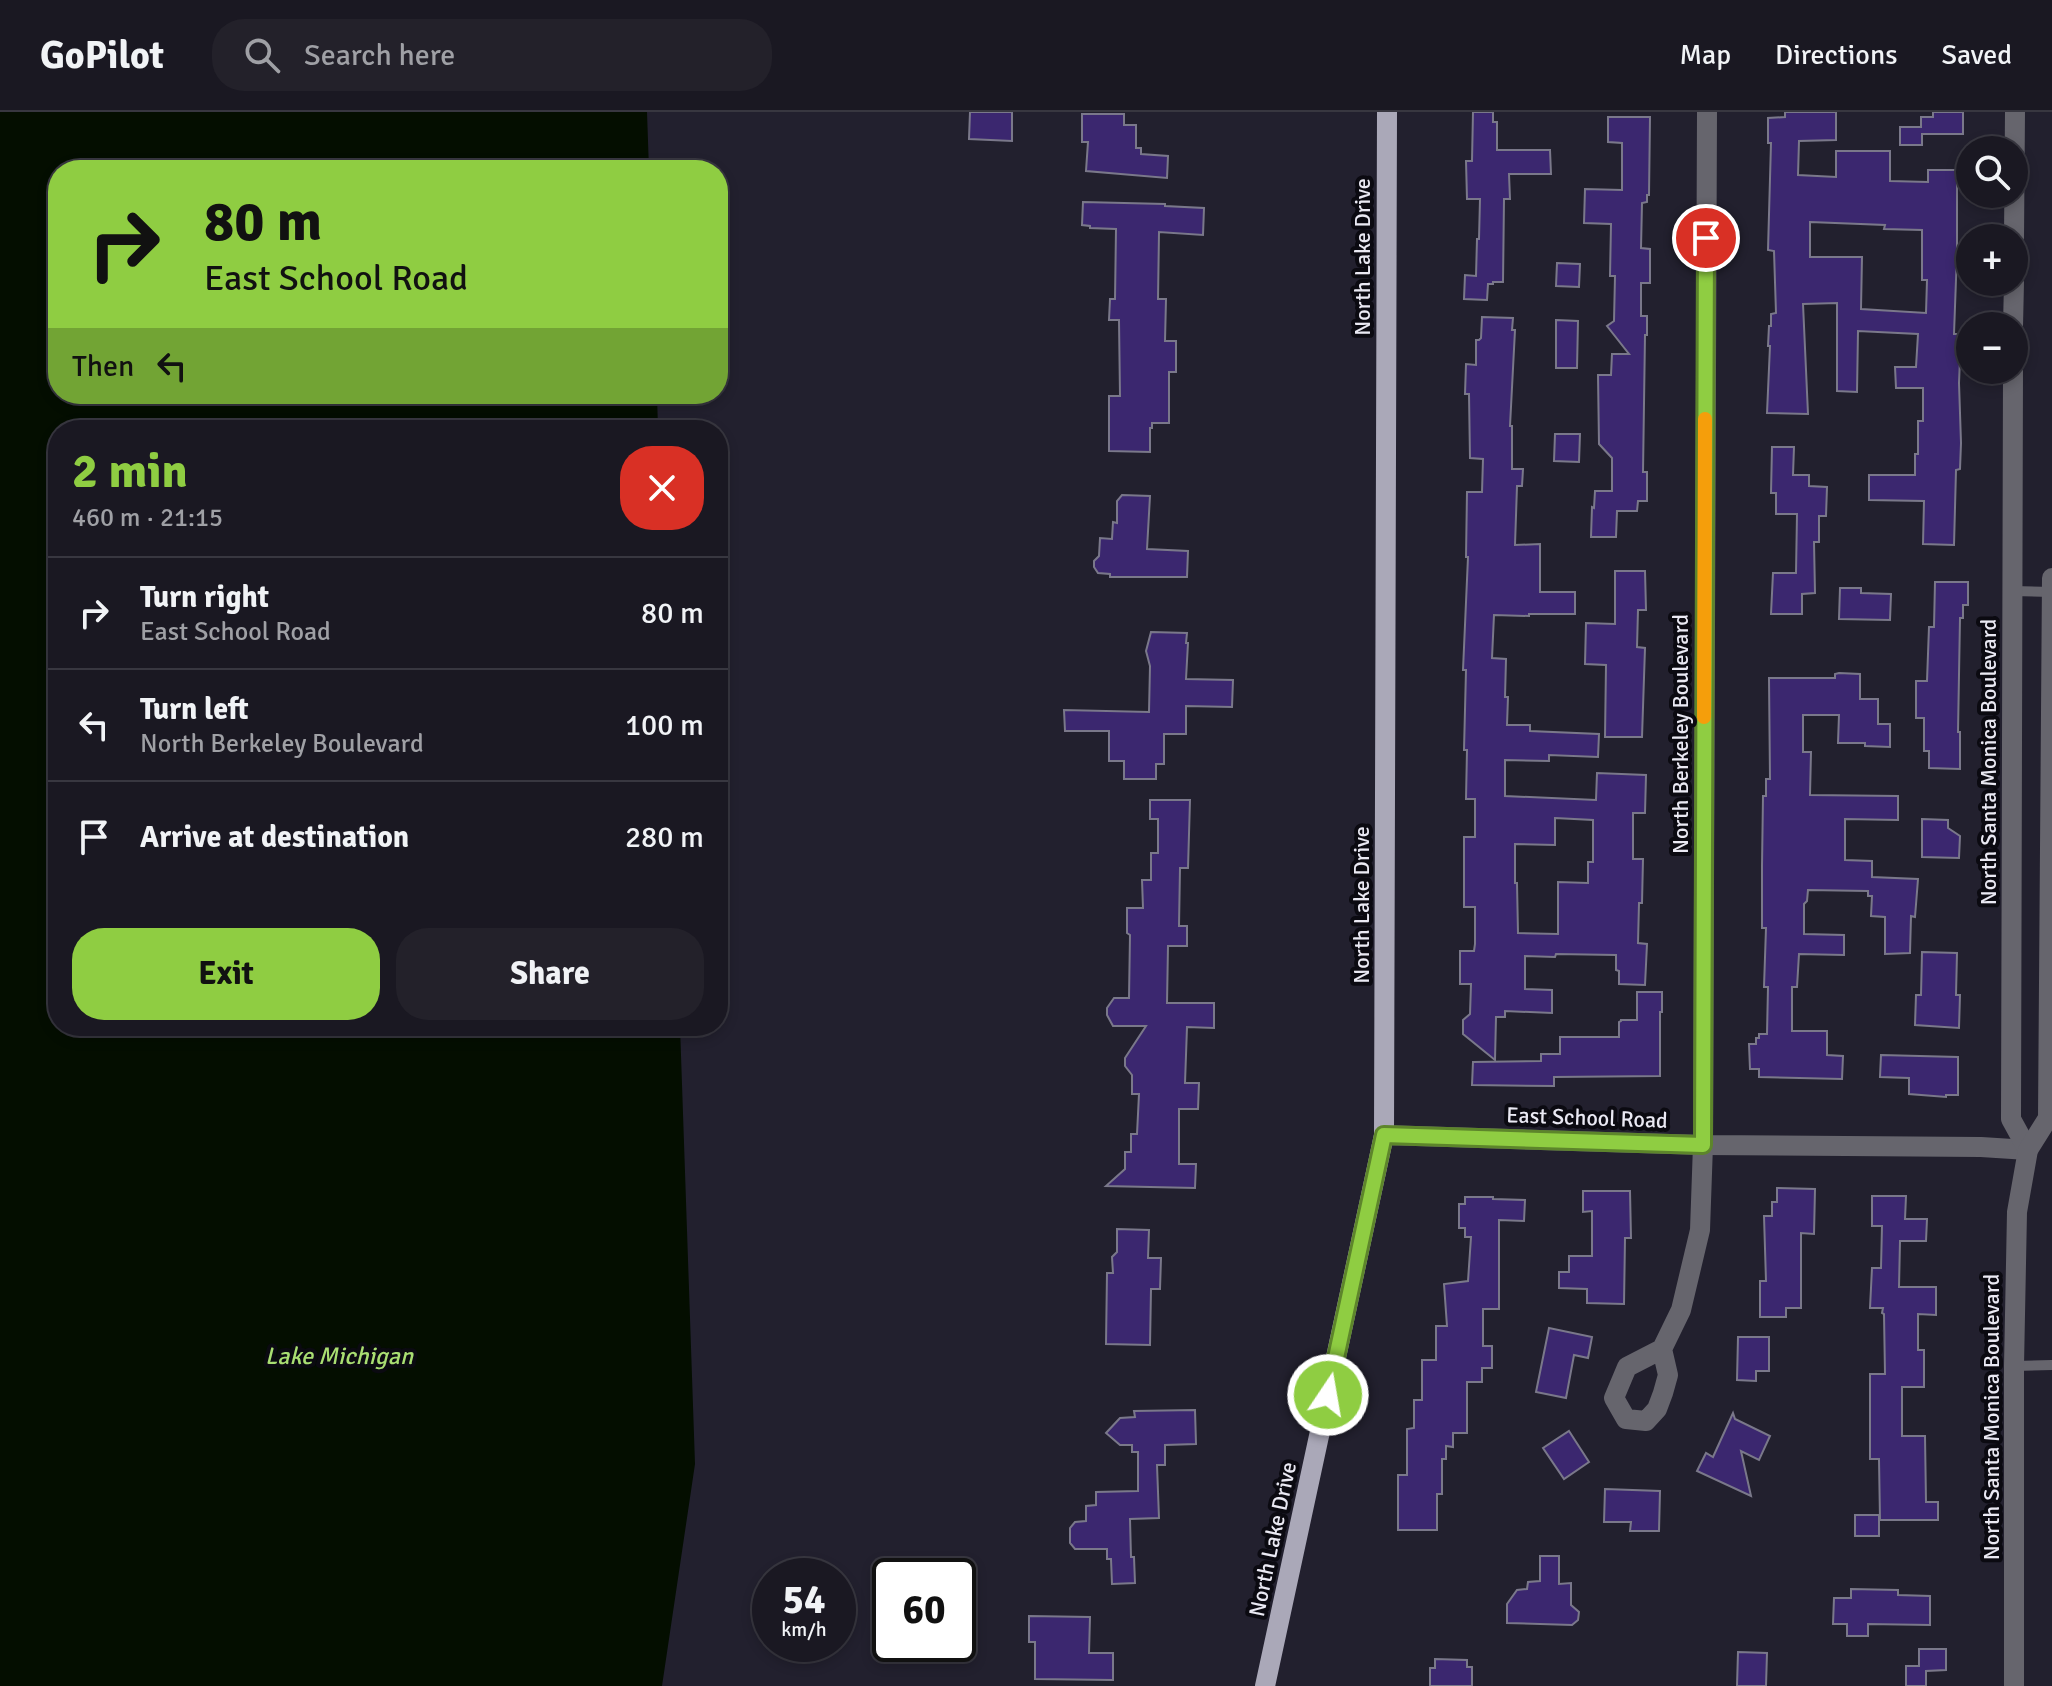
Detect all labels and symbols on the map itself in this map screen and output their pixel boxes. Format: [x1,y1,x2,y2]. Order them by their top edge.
street label: North Lake Drive [1349,178,1376,336]
pin [1672,204,1740,272]
street label: North Berkeley Boulevard [1667,614,1694,854]
street label: North Santa Monica Boulevard [1975,619,2002,905]
street label: North Lake Drive [1348,826,1375,984]
street label: East School Road [1506,1101,1668,1134]
street label: North Santa Monica Boulevard [1978,1274,2005,1560]
water label: Lake Michigan [265,1341,414,1371]
position arrow [1286,1353,1370,1437]
street label: North Lake Drive [1243,1459,1302,1619]
speed limit sign: 60 [872,1558,976,1662]

